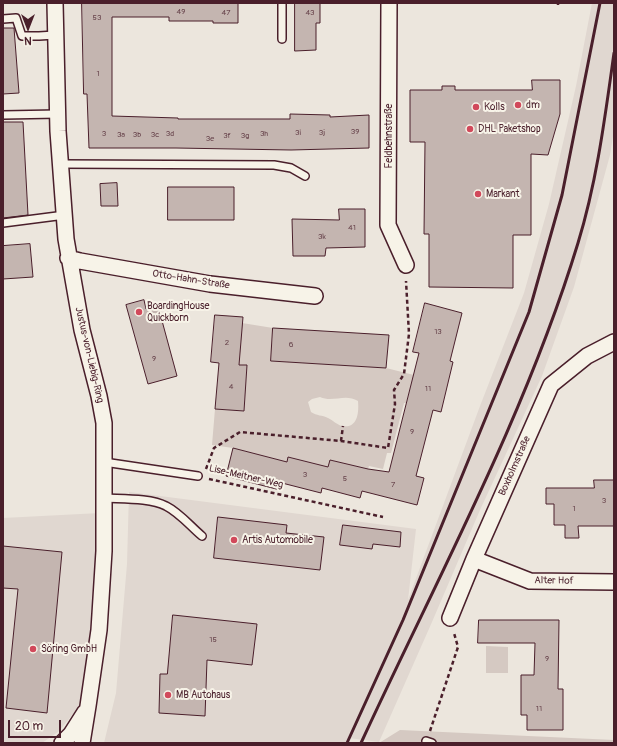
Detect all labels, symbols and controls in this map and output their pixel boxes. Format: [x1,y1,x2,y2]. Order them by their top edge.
house number: 49 [177,7,185,17]
north arrow [8,8,48,48]
house number: 47 [222,8,230,18]
house number: 43 [305,8,315,18]
house number: 53 [93,13,101,23]
text: N [24,34,32,47]
house number: 1 [96,69,100,79]
place label: dm [526,99,540,111]
marker: dm [513,100,523,110]
place label: Kolls [484,101,505,113]
marker: Kolls [471,102,481,112]
street label: Feldbehnstraße [383,103,395,169]
place label: DHL Paketshop [478,123,541,135]
marker: DHL Paketshop [465,124,475,134]
house number: 39 [351,127,359,137]
house number: 3i [295,128,301,138]
house number: 3j [319,128,325,138]
house number: 3 [102,129,106,139]
house number: 3d [166,129,174,139]
house number: 3h [260,129,268,139]
house number: 3a [117,130,125,140]
house number: 3b [133,130,141,140]
house number: 3c [151,130,159,140]
house number: 3f [223,131,231,141]
house number: 3g [241,131,249,141]
house number: 3e [206,134,214,144]
place label: Markant [486,188,520,200]
marker: Markant [473,189,483,199]
house number: 41 [348,223,356,233]
house number: 3k [318,232,326,242]
street label: Otto-Hahn-Straße [151,268,231,292]
place label: BoardingHouse Quickborn [147,300,209,324]
street label: Justus-von-Liebig-Ring [72,306,106,404]
marker: BoardingHouse Quickborn [134,307,144,317]
house number: 13 [434,327,442,337]
house number: 2 [225,338,229,348]
house number: 6 [289,340,293,350]
house number: 9 [152,354,156,364]
house number: 4 [229,382,233,392]
house number: 11 [425,384,431,394]
house number: 9 [410,427,414,437]
street label: Boxholmstraße [496,434,534,498]
street label: Lise-Meitner-Weg [208,463,284,491]
house number: 3 [303,470,307,480]
house number: 5 [343,474,347,484]
house number: 7 [391,480,395,490]
house number: 3 [602,496,606,506]
house number: 1 [572,504,576,514]
place label: Artis Automobile [242,534,313,546]
marker: Artis Automobile [229,535,239,545]
street label: Alter Hof [534,575,574,587]
house number: 15 [209,635,217,645]
place label: Söring GmbH [41,643,97,655]
marker: Söring GmbH [28,644,38,654]
house number: 9 [545,654,549,664]
place label: MB Autohaus [176,689,230,701]
marker: MB Autohaus [163,690,173,700]
house number: 11 [536,704,542,714]
scale bar [10,712,63,738]
text: 20 m [15,719,43,734]

